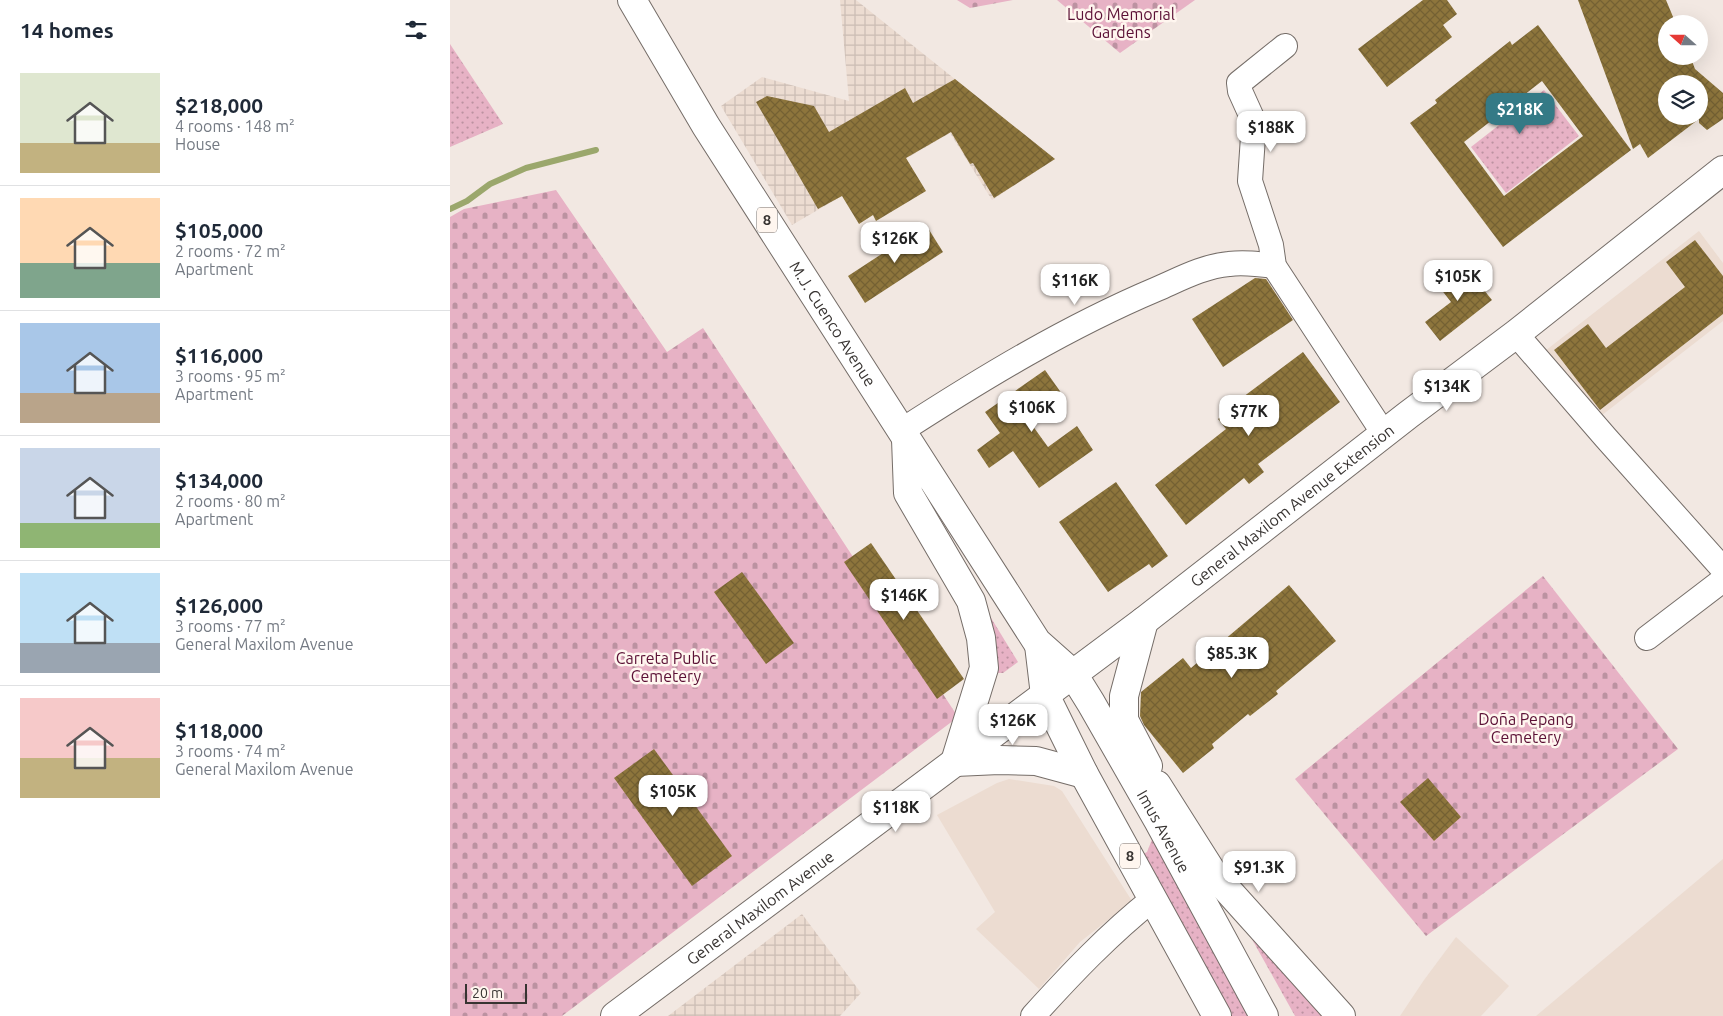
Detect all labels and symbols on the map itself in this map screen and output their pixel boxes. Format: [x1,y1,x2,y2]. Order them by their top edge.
park label: Ludo Memorial Gardens [1067,5,1175,41]
north arrow [1658,15,1708,65]
pin: $218K [1485,92,1555,135]
pin: $188K [1236,110,1306,153]
road number: 8 [757,208,777,232]
pin: $126K [860,222,930,264]
street label: M.J. Cuenco Avenue [786,258,880,390]
pin: $105K [1423,260,1493,302]
pin: $116K [1040,264,1110,306]
pin: $134K [1412,370,1482,412]
pin: $106K [997,390,1067,433]
pin: $77K [1219,394,1279,437]
street label: General Maxilom Avenue Extension [1187,420,1397,590]
pin: $146K [869,578,939,621]
pin: $85.3K [1191,636,1273,679]
park label: Carreta Public Cemetery [616,649,717,685]
pin: $126K [978,704,1048,746]
park label: Doña Pepang Cemetery [1478,710,1574,746]
pin: $105K [638,774,708,817]
street label: Imus Avenue [1134,787,1194,876]
pin: $118K [861,790,931,833]
road number: 8 [1120,844,1140,868]
street label: General Maxilom Avenue [683,847,837,968]
pin: $91.3K [1218,850,1300,893]
scale bar [465,981,528,1004]

